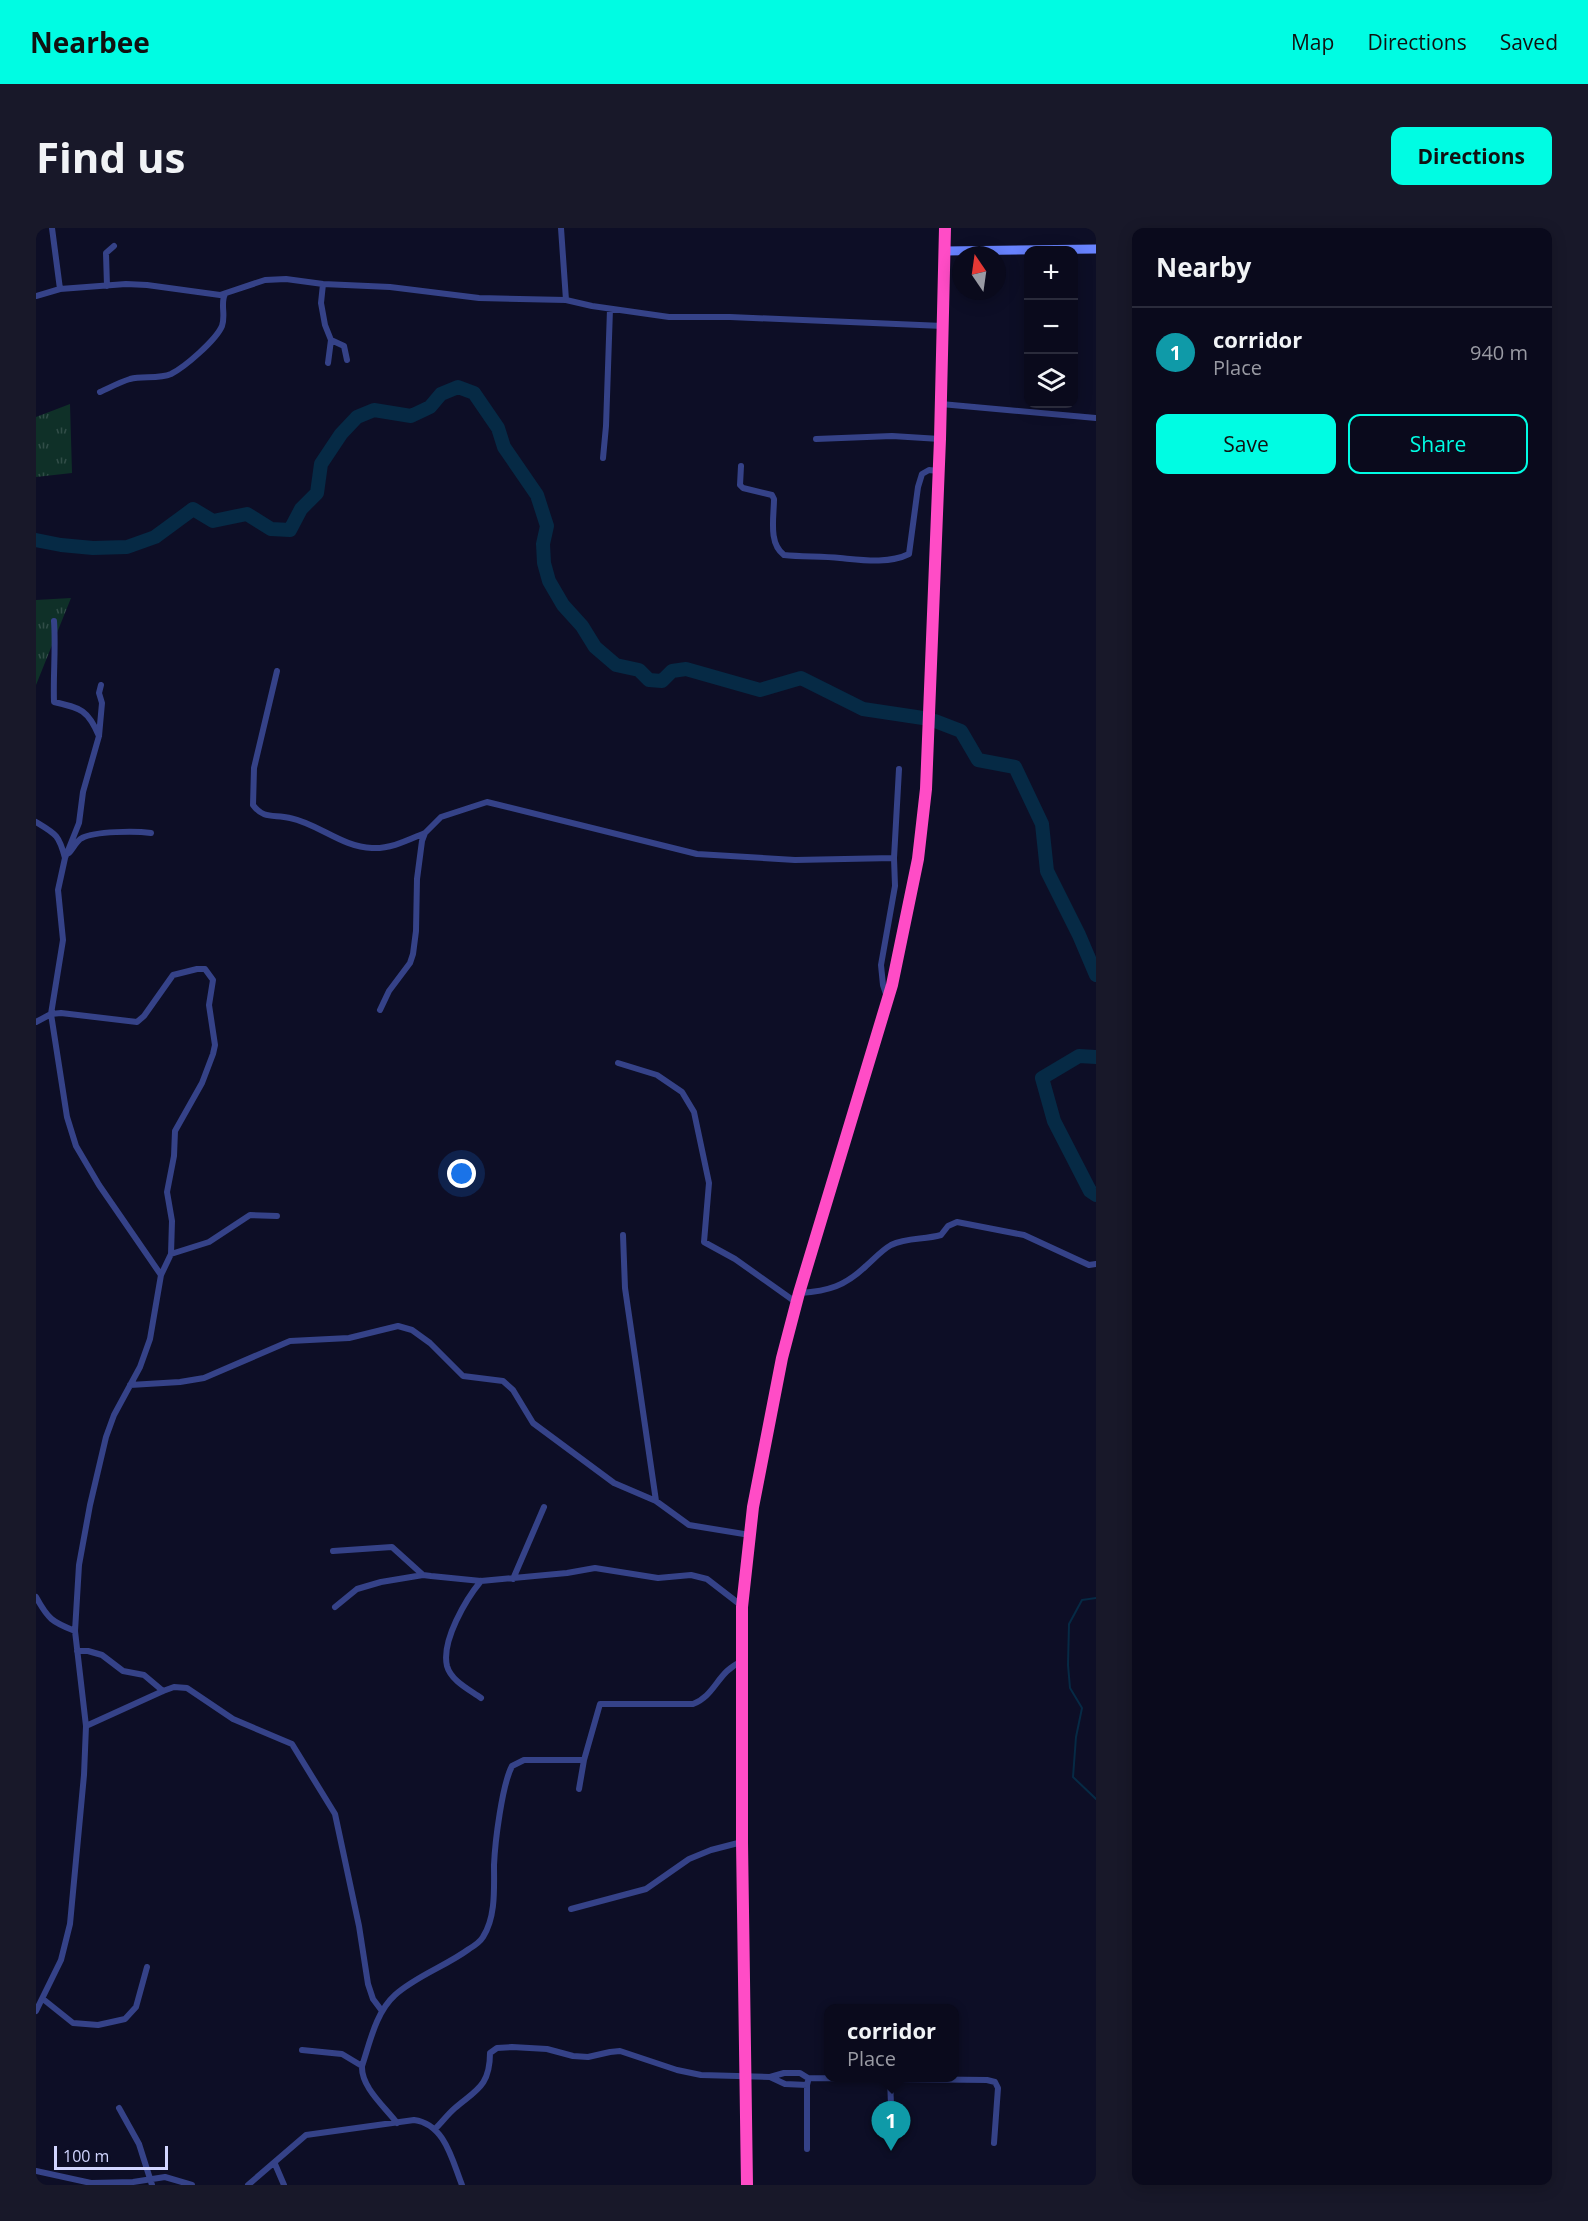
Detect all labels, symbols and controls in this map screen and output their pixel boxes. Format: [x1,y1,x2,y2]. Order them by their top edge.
text: Nearbee [30,23,150,61]
text: Map [1291,28,1334,56]
text: Directions [1367,28,1467,56]
text: Saved [1500,28,1558,56]
button: Directions [1391,127,1552,185]
text: Find us [36,128,185,185]
north arrow [952,246,1006,300]
map controls [1024,246,1078,408]
button: + [1024,246,1078,300]
text: Nearby [1156,249,1251,285]
button: − [1024,300,1078,354]
text: corridor [1213,324,1302,354]
text: 1 [1170,339,1181,366]
text: 940 m [1470,339,1528,366]
button: layers [1024,354,1078,408]
text: Place [1213,354,1262,381]
button: Save [1156,414,1336,474]
button: Share [1348,414,1528,474]
your location [447,1159,476,1188]
popup [824,2004,959,2082]
text: corridor [847,2015,936,2045]
text: Place [847,2045,896,2072]
pin: 1 [872,2102,910,2151]
scale bar [54,2143,168,2170]
text: 100 m [63,2145,109,2167]

